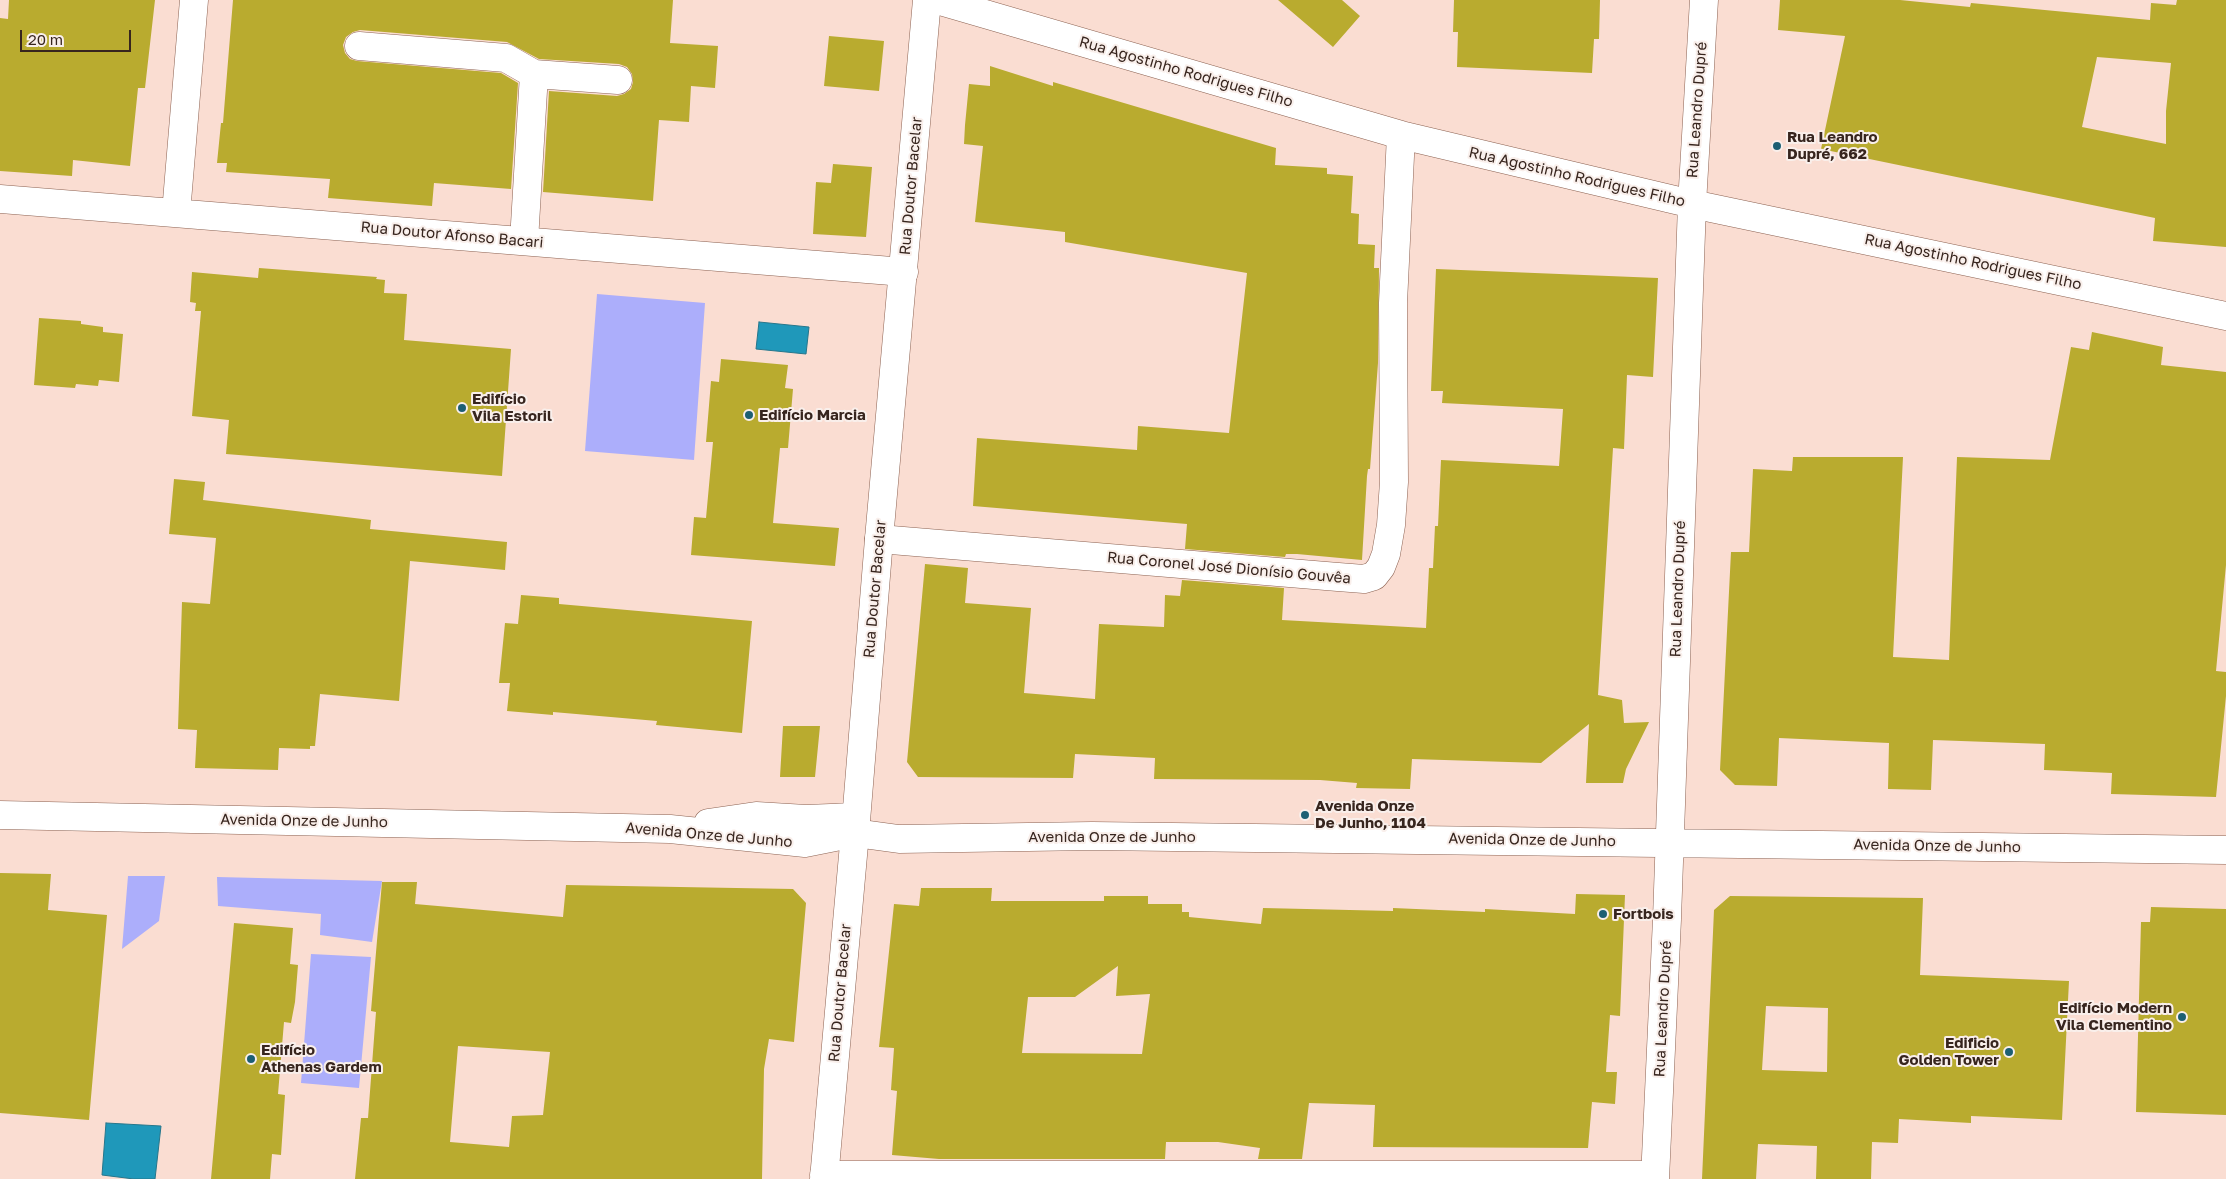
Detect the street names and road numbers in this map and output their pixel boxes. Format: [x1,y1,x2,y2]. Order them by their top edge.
street label: Rua Agostinho Rodrigues Filho [1077,33,1295,111]
street label: Rua Leandro Dupré [1683,41,1711,179]
street label: Rua Doutor Bacelar [896,116,926,256]
street label: Rua Agostinho Rodrigues Filho [1467,143,1687,211]
street label: Rua Doutor Afonso Bacari [360,218,544,252]
street label: Rua Agostinho Rodrigues Filho [1863,230,2083,294]
street label: Rua Doutor Bacelar [860,519,890,659]
street label: Rua Leandro Dupré [1667,520,1689,658]
street label: Rua Coronel José Dionísio Gouvêa [1106,548,1352,588]
street label: Avenida Onze de Junho [220,811,388,831]
street label: Avenida Onze de Junho [625,819,793,851]
street label: Avenida Onze de Junho [1028,828,1196,846]
street label: Avenida Onze de Junho [1448,830,1616,850]
street label: Avenida Onze de Junho [1853,836,2021,856]
street label: Rua Doutor Bacelar [825,923,855,1063]
street label: Rua Leandro Dupré [1650,940,1676,1078]

